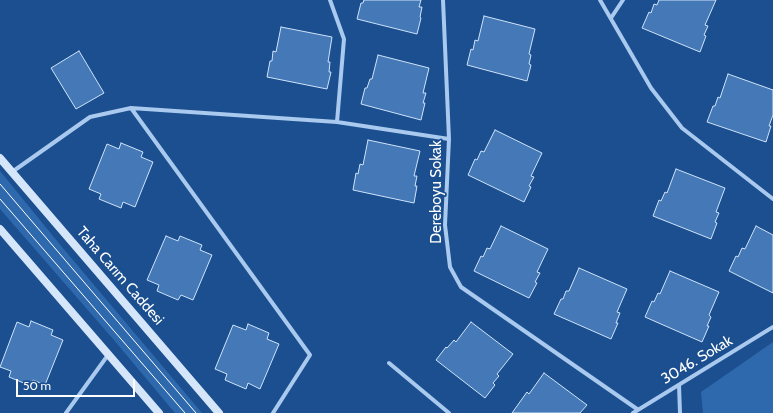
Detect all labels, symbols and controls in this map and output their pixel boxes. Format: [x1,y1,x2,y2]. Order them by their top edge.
street label: Dereboyu Sokak [428,140,446,244]
street label: Taha Carım Caddesi [73,223,167,329]
street label: 3046. Sokak [658,332,736,388]
scale bar [18,371,137,397]
text: 50 m [23,378,51,393]

